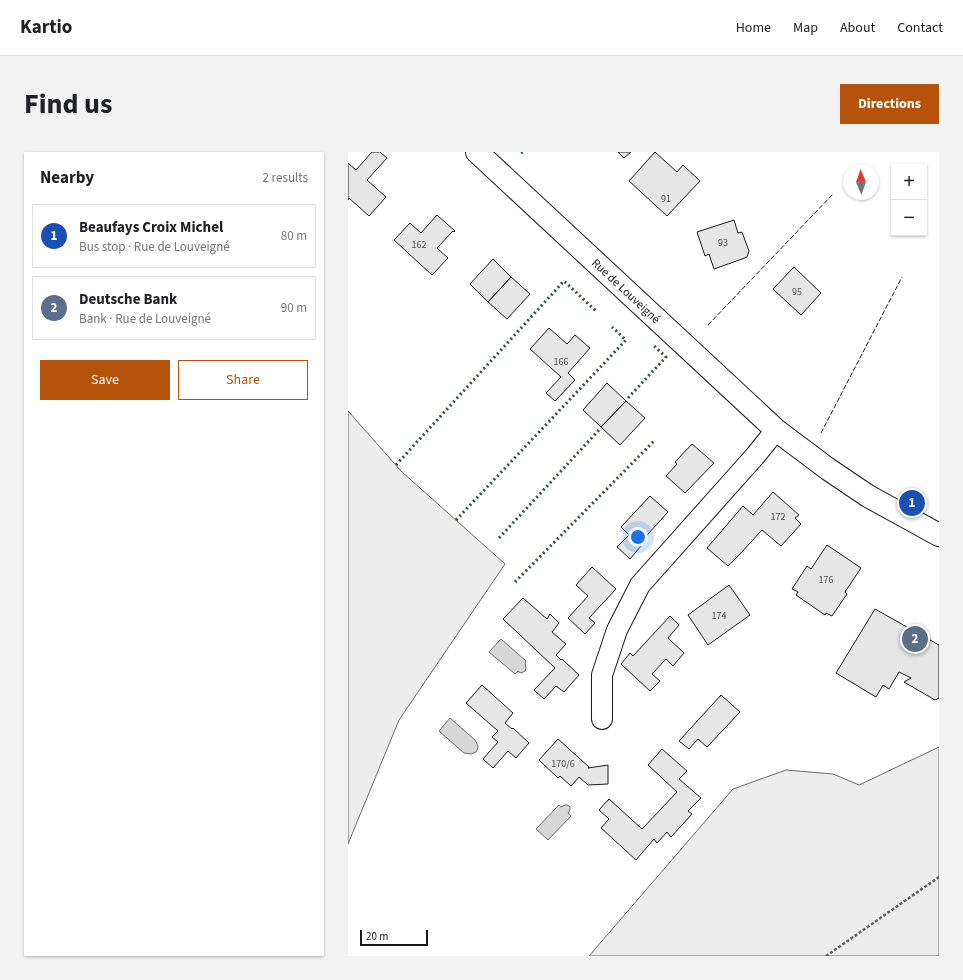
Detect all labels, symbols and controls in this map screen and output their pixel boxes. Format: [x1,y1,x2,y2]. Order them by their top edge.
text: Kartio [20,14,72,41]
text: Home [736,18,771,38]
text: Map [793,18,818,38]
text: About [840,18,875,38]
text: Contact [897,18,943,38]
text: Find us [24,84,112,124]
button: Directions [840,84,939,124]
north arrow [843,164,879,200]
map controls [891,164,927,236]
button: + [891,164,927,200]
text: Nearby [40,166,94,190]
text: 2 results [263,169,308,187]
house number: 91 [661,192,671,206]
button: − [891,200,927,236]
text: Beaufays Croix Michel [79,217,223,238]
text: 1 [51,227,57,245]
text: 80 m [281,227,307,245]
house number: 93 [718,236,728,250]
text: Bus stop · Rue de Louveigné [79,238,230,256]
house number: 162 [412,238,426,252]
street label: Rue de Louveigné [588,255,664,328]
house number: 95 [792,285,802,299]
text: Deutsche Bank [79,289,177,310]
text: 2 [51,299,57,317]
text: 90 m [281,299,307,317]
text: Bank · Rue de Louveigné [79,310,211,328]
house number: 166 [554,355,568,369]
button: Save [40,360,170,400]
button: Share [178,360,308,400]
pin: 1 [899,488,925,518]
house number: 172 [771,510,785,524]
your location [628,527,648,547]
house number: 176 [819,573,833,587]
house number: 174 [712,609,726,623]
pin: 2 [902,624,928,654]
house number: 170/6 [551,757,575,771]
scale bar [360,928,428,947]
text: 20 m [366,929,388,944]

